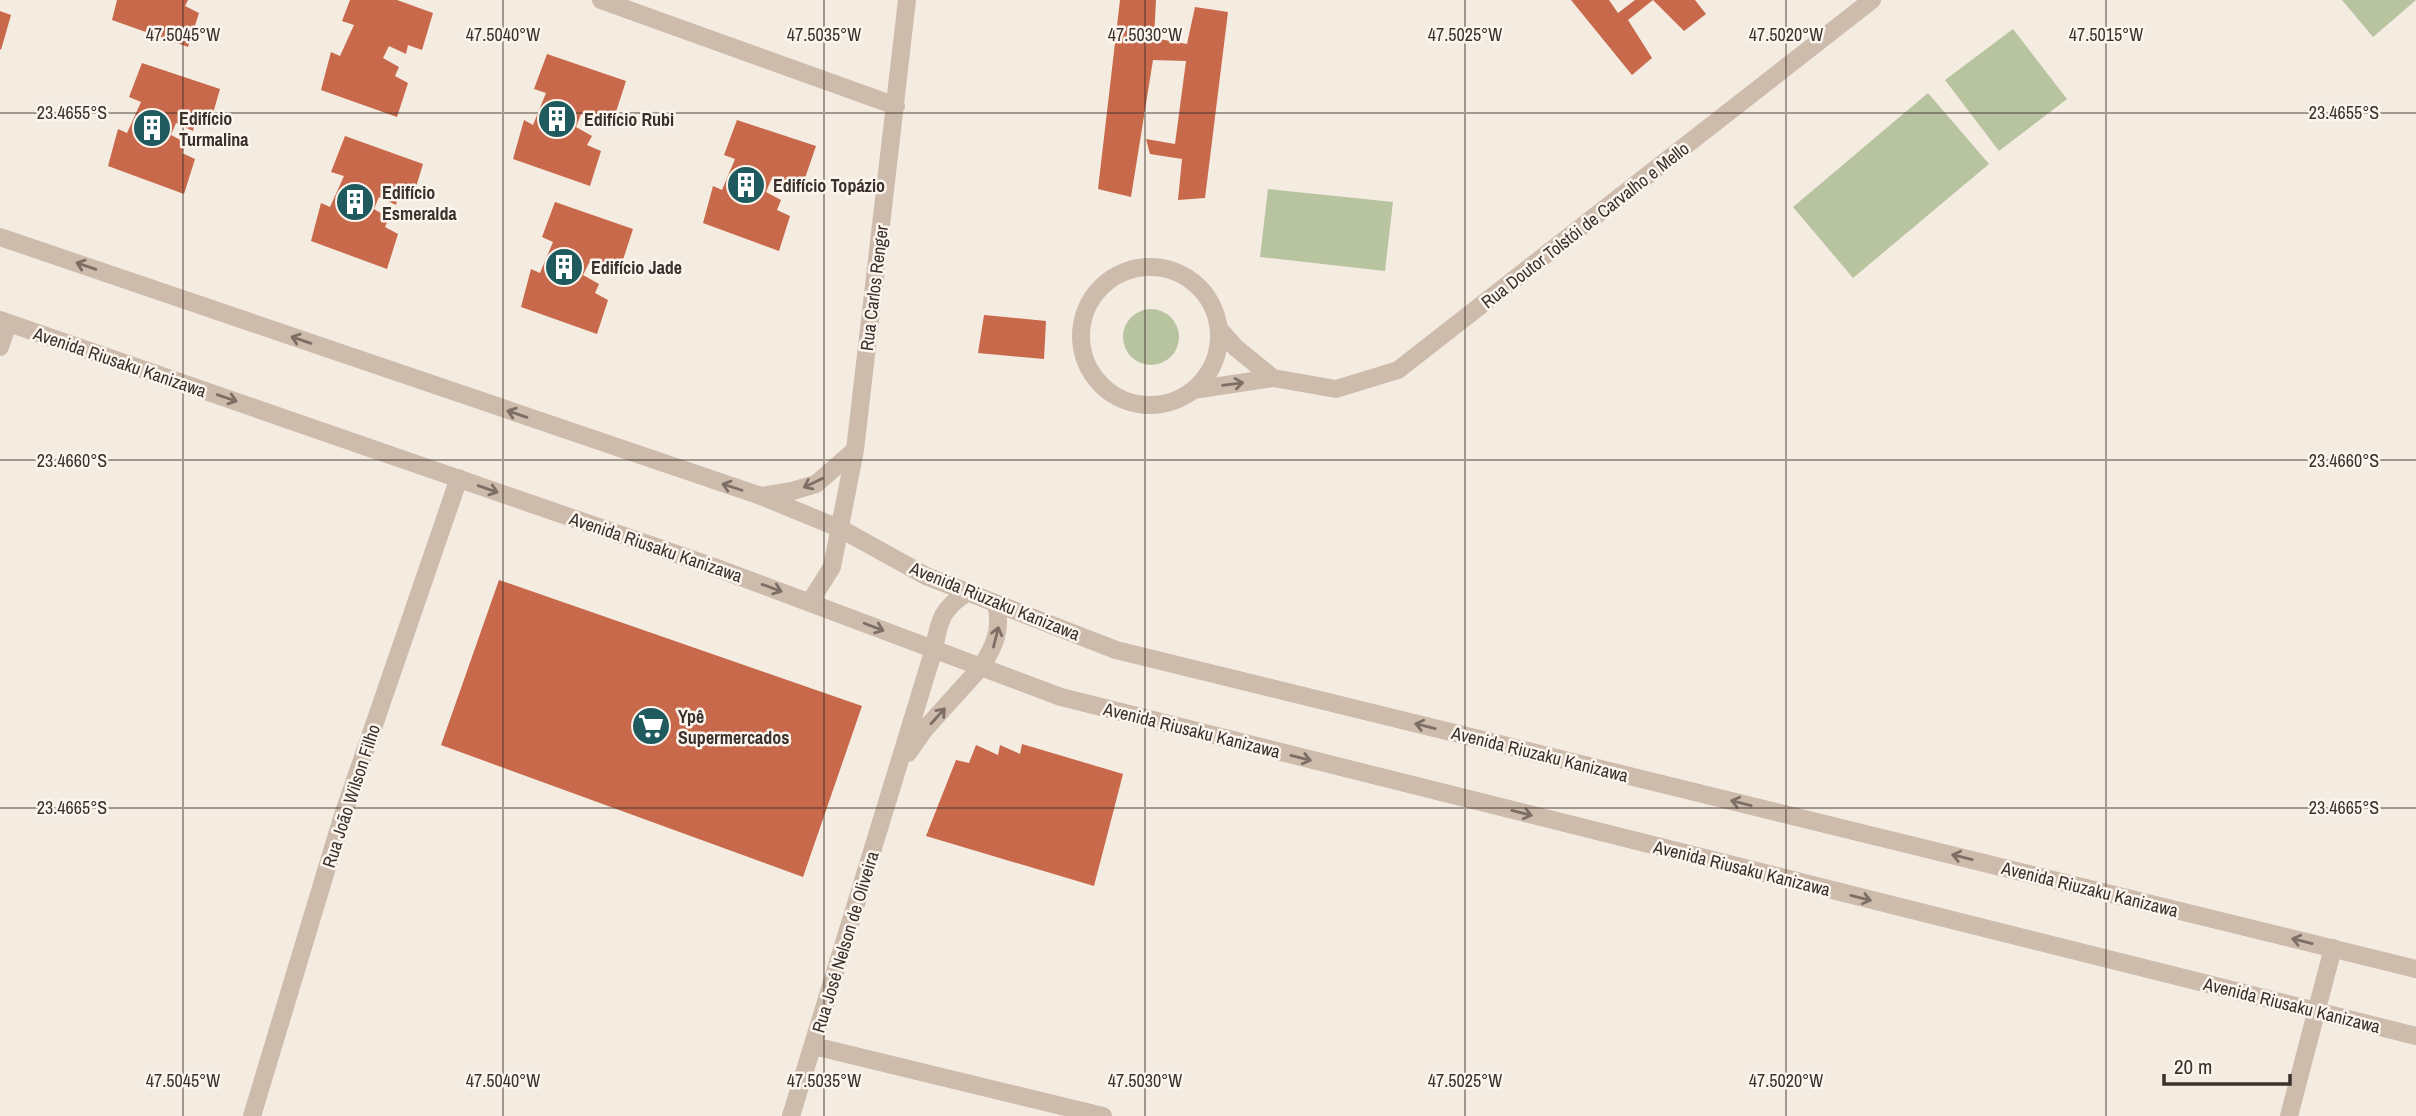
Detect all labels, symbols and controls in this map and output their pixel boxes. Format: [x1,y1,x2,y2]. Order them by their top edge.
text: 47.5045°W [146,22,220,47]
text: 47.5040°W [466,22,540,47]
text: 47.5035°W [787,22,861,47]
text: 47.5030°W [1108,22,1182,47]
text: 47.5025°W [1428,22,1502,47]
text: 47.5020°W [1749,22,1823,47]
text: 47.5015°W [2069,22,2143,47]
building icon: Edifício Rubi [536,98,578,140]
text: 23.4655°S [37,100,107,125]
text: 23.4655°S [2309,100,2379,125]
place label: Edifício Turmalina [179,106,249,152]
building icon: Edifício Turmalina [131,107,173,149]
place label: Edifício Rubi [584,107,674,132]
street label: Rua Doutor Tolstói de Carvalho e Mello [1476,136,1694,314]
building icon: Edifício Topázio [725,164,767,206]
place label: Edifício Topázio [773,173,885,198]
place label: Edifício Esmeralda [382,180,457,226]
building icon: Edifício Esmeralda [334,181,376,223]
street label: Rua Carlos Renger [854,224,894,352]
building icon: Edifício Jade [543,246,585,288]
place label: Edifício Jade [591,255,682,280]
one-way arrow [76,259,98,271]
street label: Avenida Riusaku Kanizawa [29,320,210,403]
one-way arrow [291,333,313,345]
one-way arrow [1221,378,1244,391]
one-way arrow [215,393,237,405]
one-way arrow [506,407,528,419]
text: 23.4660°S [37,448,107,473]
text: 23.4660°S [2309,448,2379,473]
one-way arrow [803,477,824,490]
one-way arrow [721,480,743,493]
one-way arrow [476,484,498,496]
street label: Avenida Riusaku Kanizawa [565,505,746,588]
street label: Avenida Riuzaku Kanizawa [905,555,1084,647]
one-way arrow [760,583,782,596]
one-way arrow [862,621,884,634]
one-way arrow [990,626,1003,649]
street label: Avenida Riusaku Kanizawa [1100,696,1283,764]
place label: Ypê Supermercados [678,704,790,750]
supermarket icon: Ypê Supermercados [630,705,672,747]
one-way arrow [929,708,946,725]
one-way arrow [1414,719,1437,732]
street label: Avenida Riuzaku Kanizawa [1448,720,1631,788]
street label: Rua João Wilson Filho [316,721,386,871]
one-way arrow [1289,752,1312,765]
text: 23.4665°S [37,795,107,820]
text: 23.4665°S [2309,795,2379,820]
one-way arrow [1730,796,1753,809]
one-way arrow [1510,807,1533,820]
street label: Avenida Riusaku Kanizawa [1650,834,1833,902]
street label: Rua José Nelson de Oliveira [805,848,885,1036]
one-way arrow [1951,850,1974,864]
street label: Avenida Riuzaku Kanizawa [1998,855,2181,923]
one-way arrow [1850,892,1872,905]
one-way arrow [2291,934,2314,947]
street label: Avenida Riusaku Kanizawa [2200,971,2383,1039]
scale bar [2164,1042,2290,1086]
text: 20 m [2174,1052,2212,1081]
text: 47.5045°W [146,1068,220,1093]
text: 47.5040°W [466,1068,540,1093]
text: 47.5035°W [787,1068,861,1093]
text: 47.5030°W [1108,1068,1182,1093]
text: 47.5025°W [1428,1068,1502,1093]
text: 47.5020°W [1749,1068,1823,1093]

